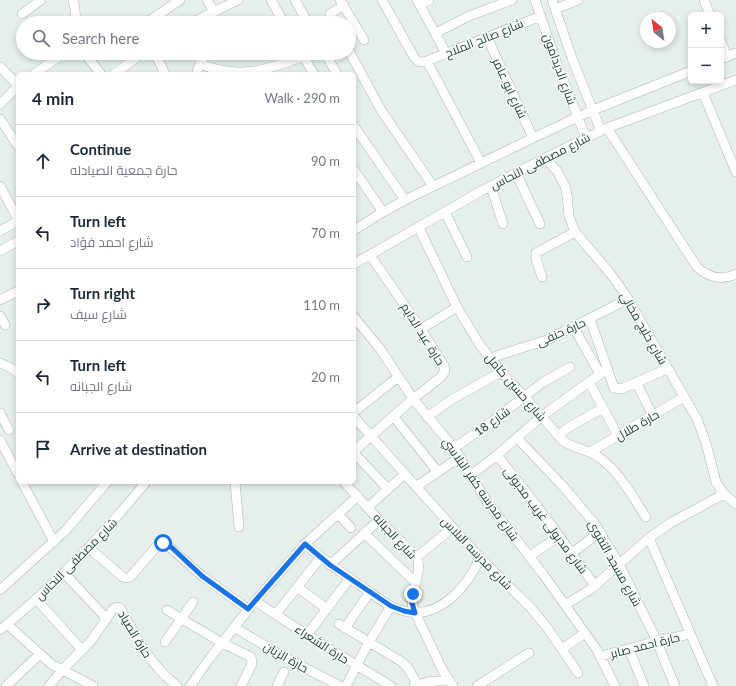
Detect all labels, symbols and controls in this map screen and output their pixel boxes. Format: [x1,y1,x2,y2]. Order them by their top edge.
north arrow [640,12,676,48]
map controls [688,12,724,84]
button: + [688,12,724,48]
street label: شارع صالح الملاح [443,15,526,61]
search box [16,16,356,60]
icon: search [30,27,52,49]
text: Search here [62,29,139,47]
street label: شارع الديدامون [539,31,580,107]
button: − [688,48,724,84]
street label: شارع ابو عامر [488,55,530,121]
text: 4 min [32,88,74,109]
text: Walk · 290 m [264,90,340,106]
street label: شارع مصطفى النحاس [488,129,593,194]
text: Continue [70,140,131,158]
icon: ahead [32,150,54,172]
text: 90 m [311,153,340,169]
text: حارة جمعية الصيادله [70,162,178,178]
text: Turn left [70,212,126,230]
icon: left [32,222,54,244]
text: 70 m [311,225,340,241]
text: شارع احمد فؤاد [70,234,153,250]
text: Turn right [70,284,135,302]
street label: شارع خليج مخالي [615,289,671,369]
icon: right [32,294,54,316]
text: 110 m [303,297,340,313]
street label: حارة عبد الدايم [397,300,448,369]
text: شارع سيف [70,306,127,322]
street label: حارة حنفى [534,315,588,349]
street label: شارع حسين كامل [482,350,550,425]
text: Turn left [70,356,126,374]
icon: left [32,366,54,388]
text: 20 m [311,369,340,385]
text: شارع الجبانه [70,378,132,394]
street label: شارع 18 [471,403,513,440]
street label: حارة طلال [612,406,662,444]
street label: شارع مدرسه كفر البلاسي [437,434,522,545]
icon: arrive [32,438,54,460]
text: Arrive at destination [70,440,207,458]
street label: شارع مدبولى غريب مدبولى [500,464,591,577]
street label: شارع الجبانه [369,510,420,563]
street label: شارع مدرسه البلاس [437,513,516,594]
street label: شارع مصطفى النحاس [32,515,121,604]
street label: شارع مسجد التقوى [584,517,645,609]
route start [154,534,172,552]
route end [404,585,422,603]
street label: حارة الصياد [115,607,155,661]
street label: حارة الشعراء [292,621,352,667]
street label: حارة احمد صابر [608,629,681,661]
street label: حارة الزيان [261,638,311,676]

